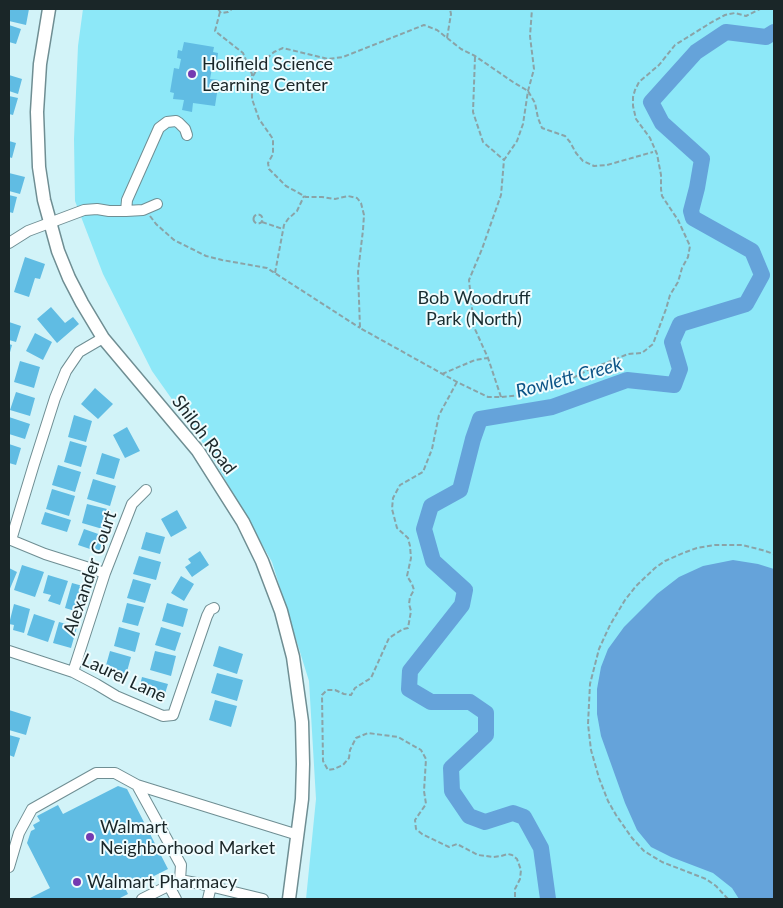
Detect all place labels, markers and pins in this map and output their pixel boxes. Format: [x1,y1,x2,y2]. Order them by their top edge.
place label: Holifield Science Learning Center [202,53,333,96]
marker: Holifield Science Learning Center [186,68,198,80]
place label: Walmart Neighborhood Market [100,816,275,859]
marker: Walmart Neighborhood Market [84,831,96,843]
place label: Walmart Pharmacy [87,871,237,893]
marker: Walmart Pharmacy [71,876,83,888]

